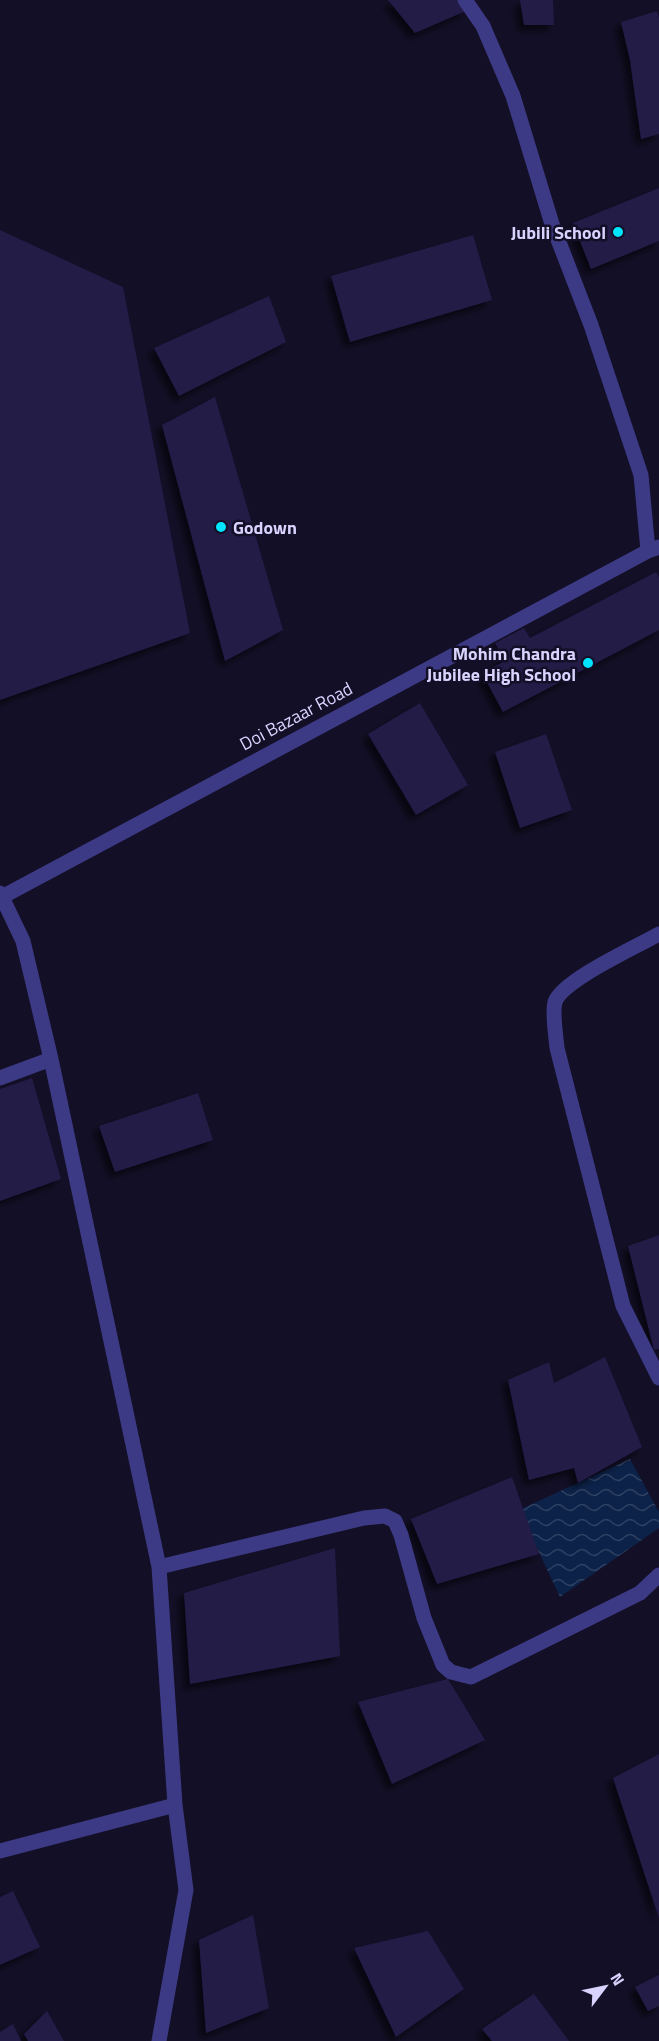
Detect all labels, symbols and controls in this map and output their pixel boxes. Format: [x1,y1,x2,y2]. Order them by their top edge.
place label: Jubili School [511,219,606,246]
marker: Jubili School [611,225,625,239]
place label: Godown [233,514,297,541]
marker: Godown [214,520,228,534]
place label: Mohim Chandra Jubilee High School [427,640,576,688]
marker: Mohim Chandra Jubilee High School [581,656,595,670]
street label: Doi Bazaar Road [235,675,357,757]
north arrow [575,1957,635,2017]
text: N [605,1968,631,1990]

